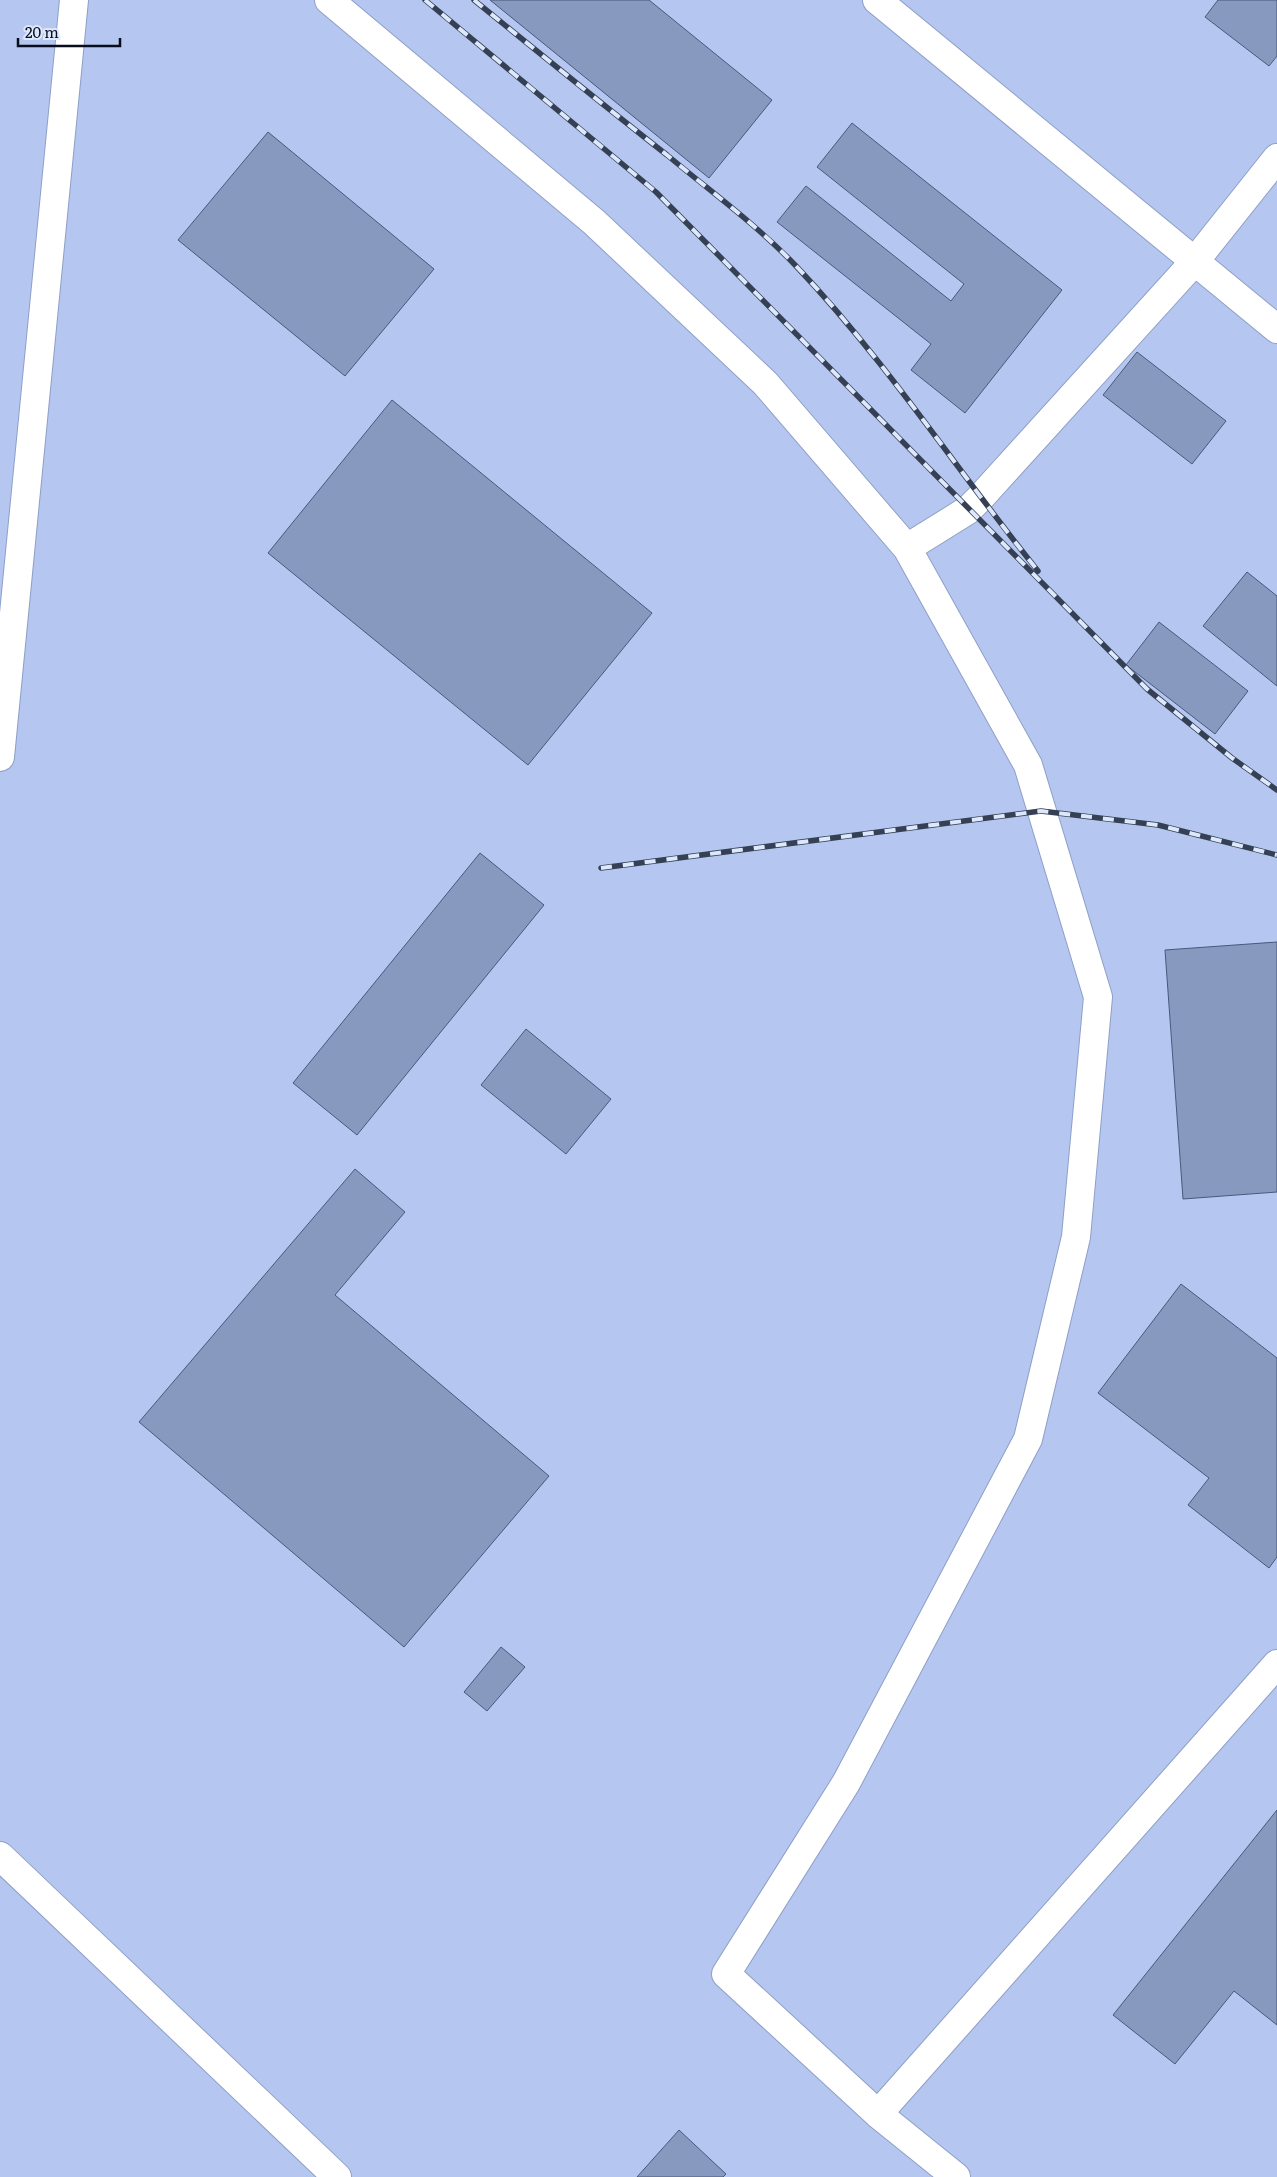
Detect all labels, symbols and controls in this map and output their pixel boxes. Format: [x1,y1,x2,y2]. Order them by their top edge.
scale bar [18,15,120,47]
text: 20 m [25,20,59,43]

